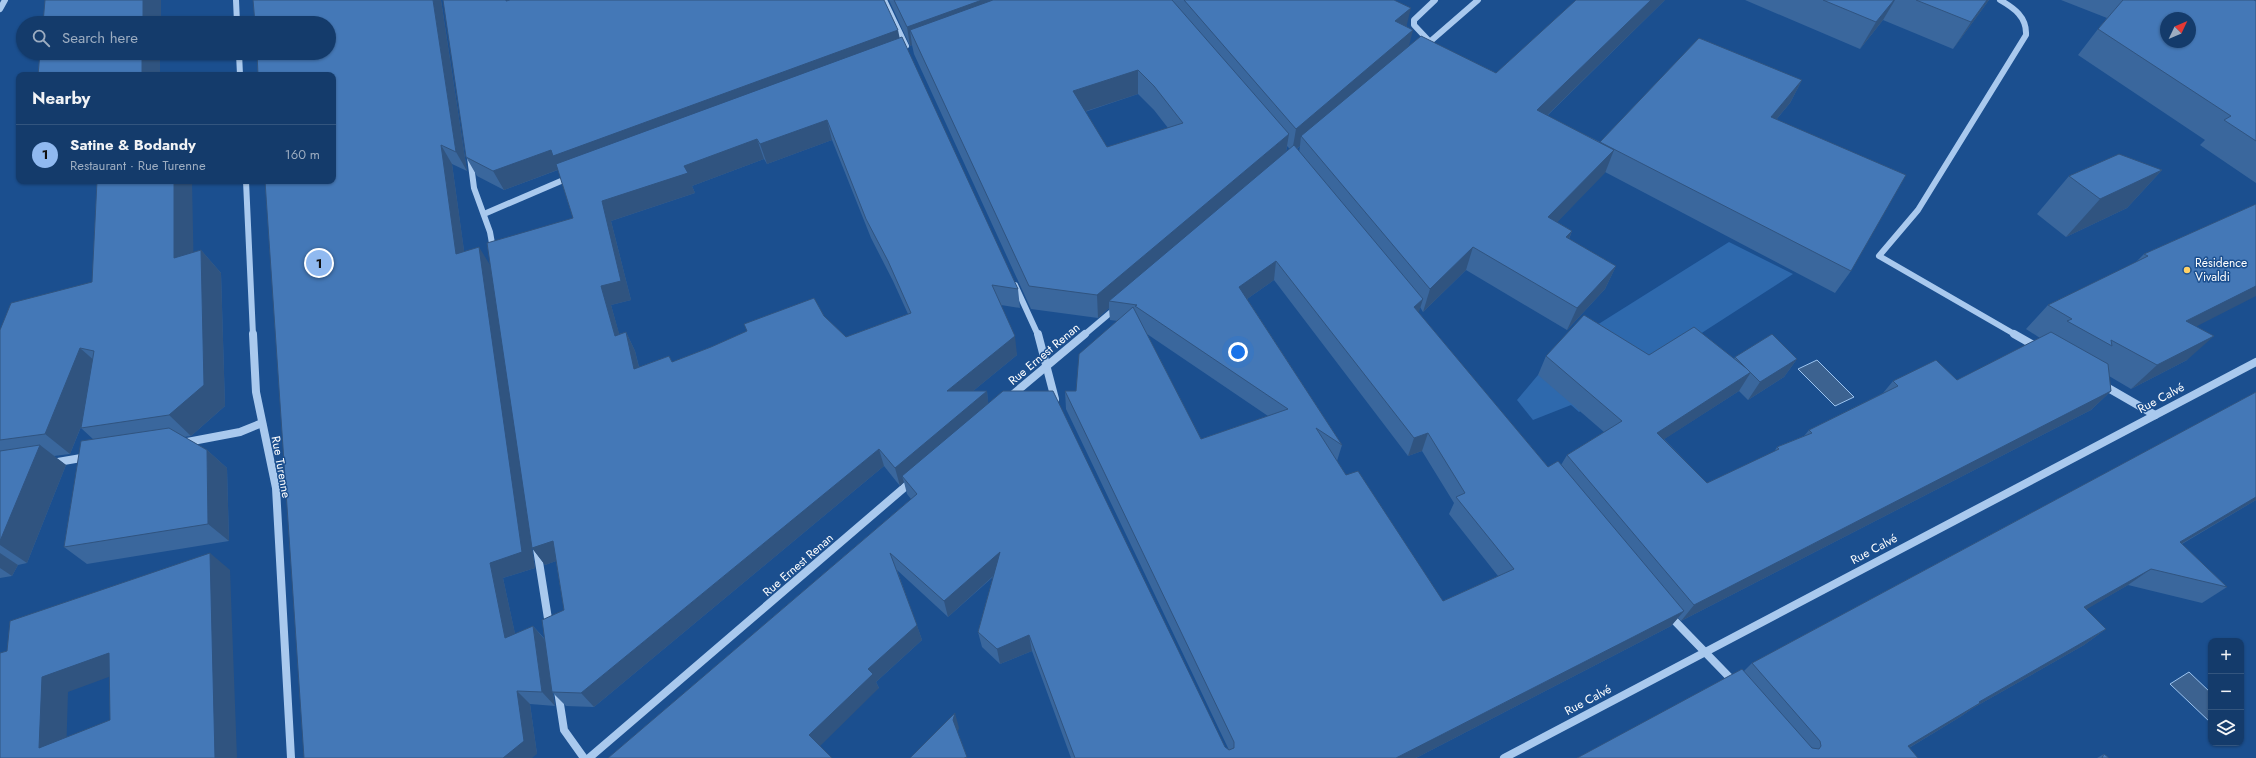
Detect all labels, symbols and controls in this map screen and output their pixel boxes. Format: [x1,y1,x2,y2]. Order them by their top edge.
north arrow [2160,12,2196,48]
search box [16,16,336,60]
icon: search [30,27,52,49]
text: Search here [62,27,138,49]
text: Nearby [32,86,90,110]
text: Satine & Bodandy [70,134,196,156]
text: 1 [42,145,48,164]
text: 160 m [285,145,320,164]
text: Restaurant · Rue Turenne [70,156,206,175]
pin: 1 [306,248,332,278]
place label: Résidence Vivaldi [2195,254,2247,286]
marker: Résidence Vivaldi [2182,265,2192,275]
street label: Rue Ernest Renan [1004,319,1084,389]
your location [1228,342,1248,362]
street label: Rue Calvé [2134,378,2188,418]
street label: Rue Turenne [267,435,295,499]
street label: Rue Ernest Renan [759,529,837,601]
street label: Rue Calvé [1847,529,1901,569]
map controls [2208,638,2244,746]
button: + [2208,638,2244,674]
button: − [2208,674,2244,710]
street label: Rue Calvé [1561,680,1615,720]
button: layers [2208,710,2244,746]

